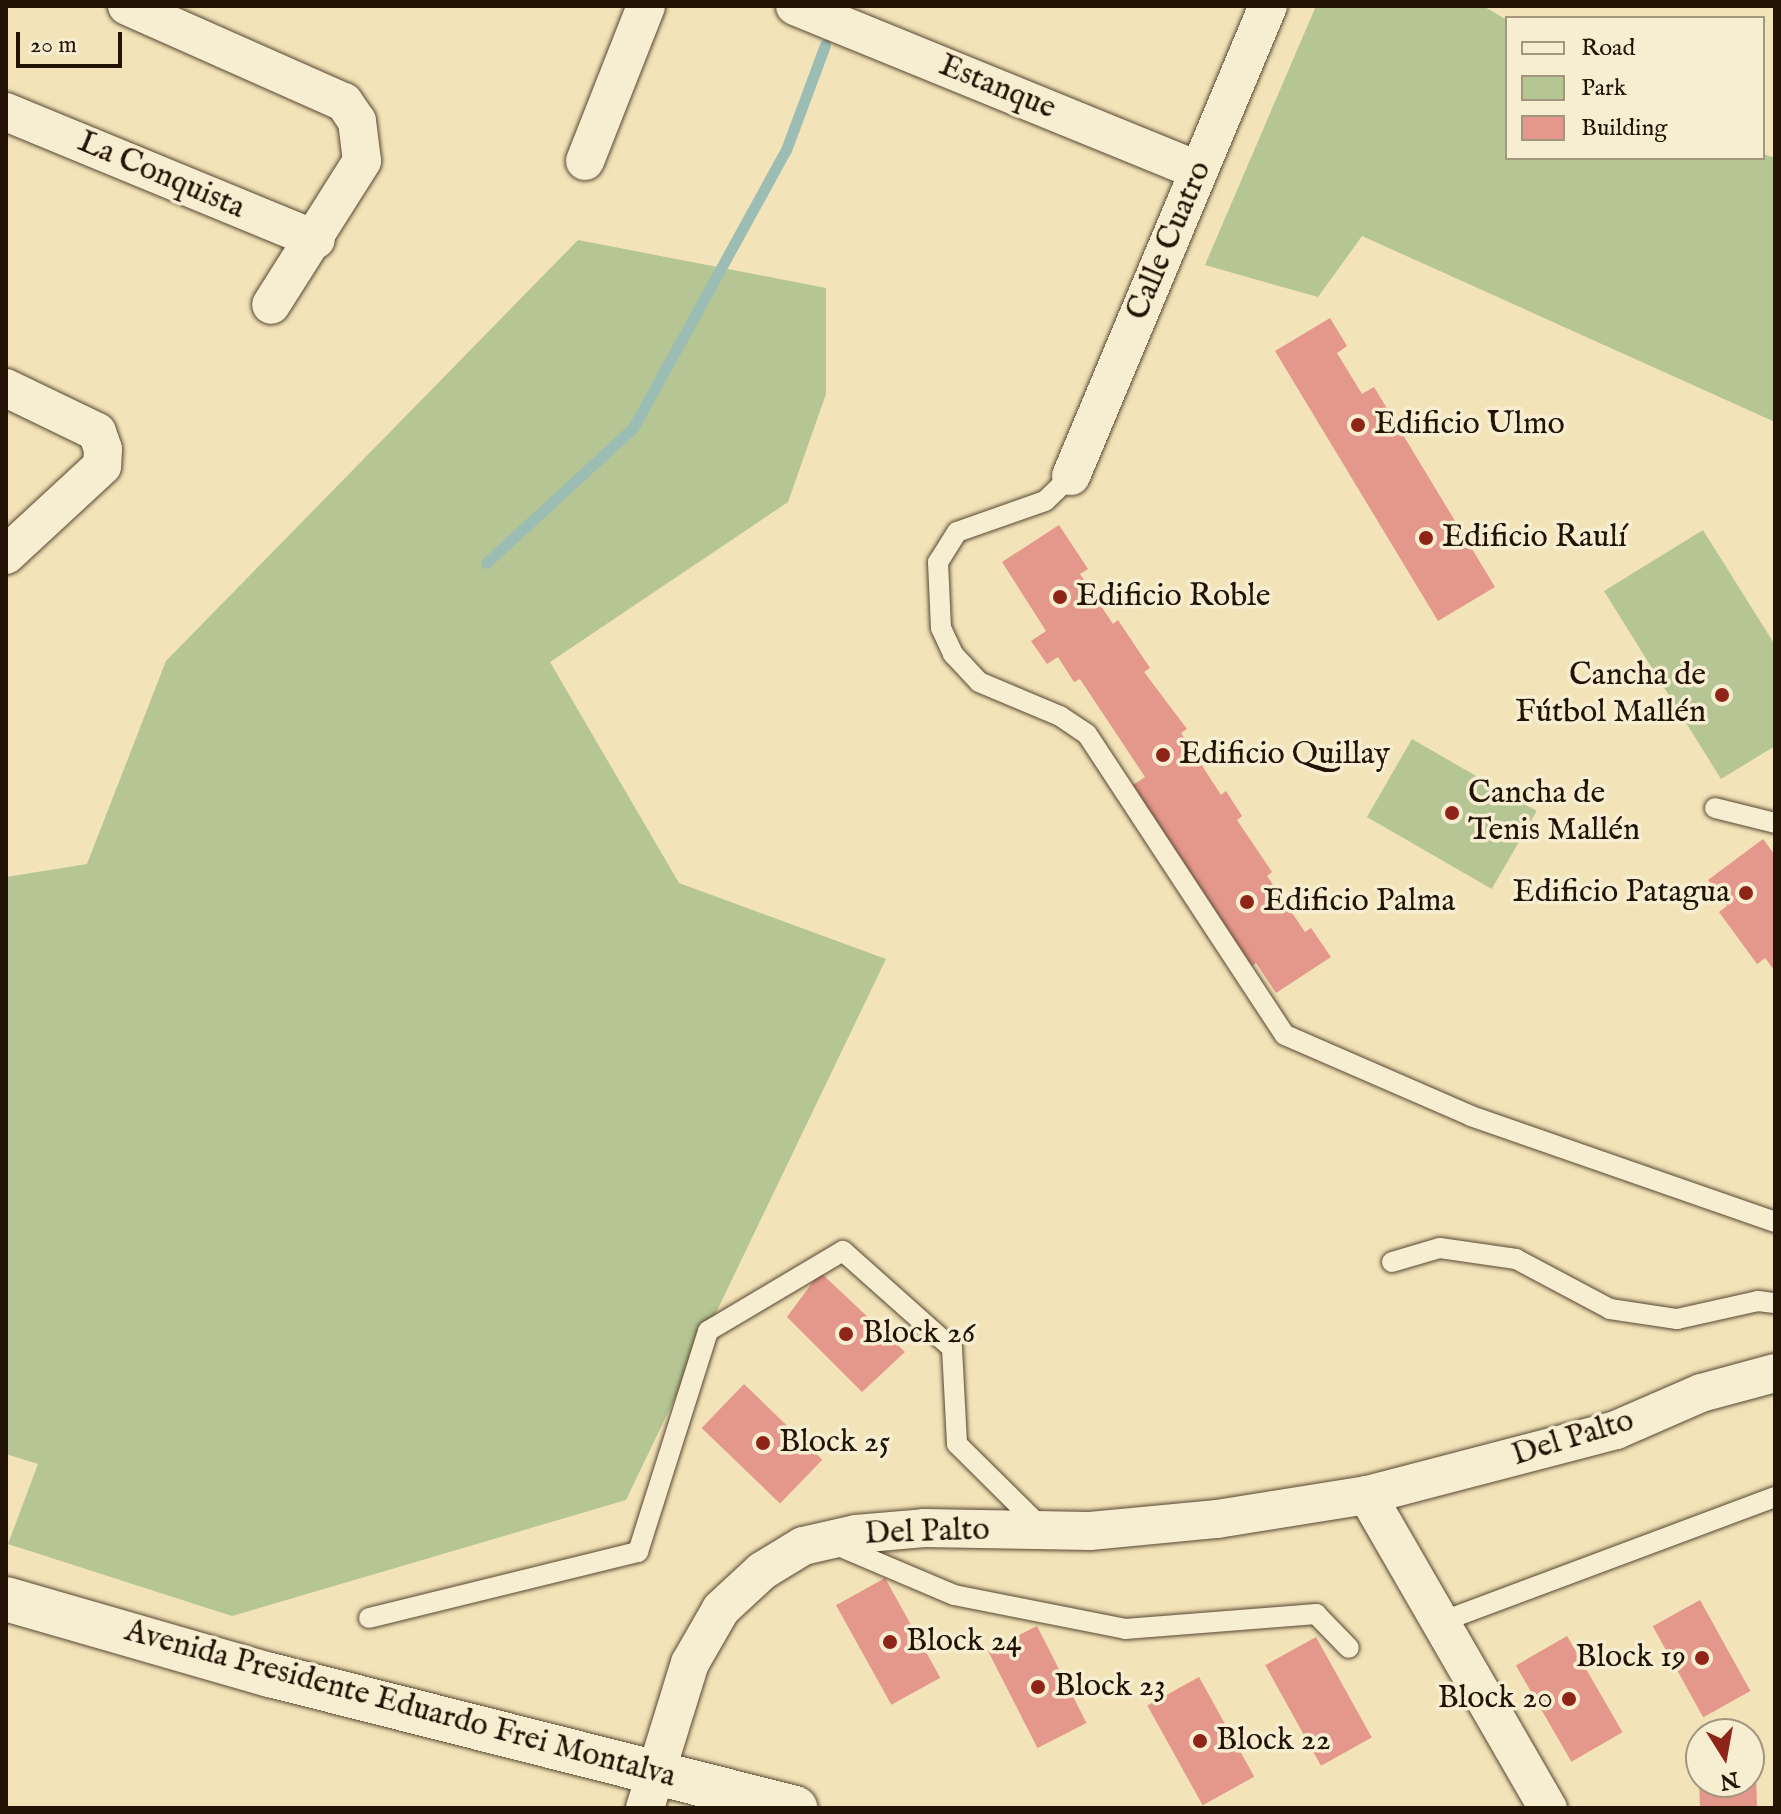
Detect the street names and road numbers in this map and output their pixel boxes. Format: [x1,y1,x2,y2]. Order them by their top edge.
street label: Estanque [933,47,1061,129]
street label: La Conquista [72,124,250,228]
street label: Calle Cuatro [1119,156,1221,326]
street label: Del Palto [1508,1402,1638,1476]
street label: Del Palto [864,1512,990,1554]
street label: Avenida Presidente Eduardo Frei Montalva [120,1613,680,1797]

